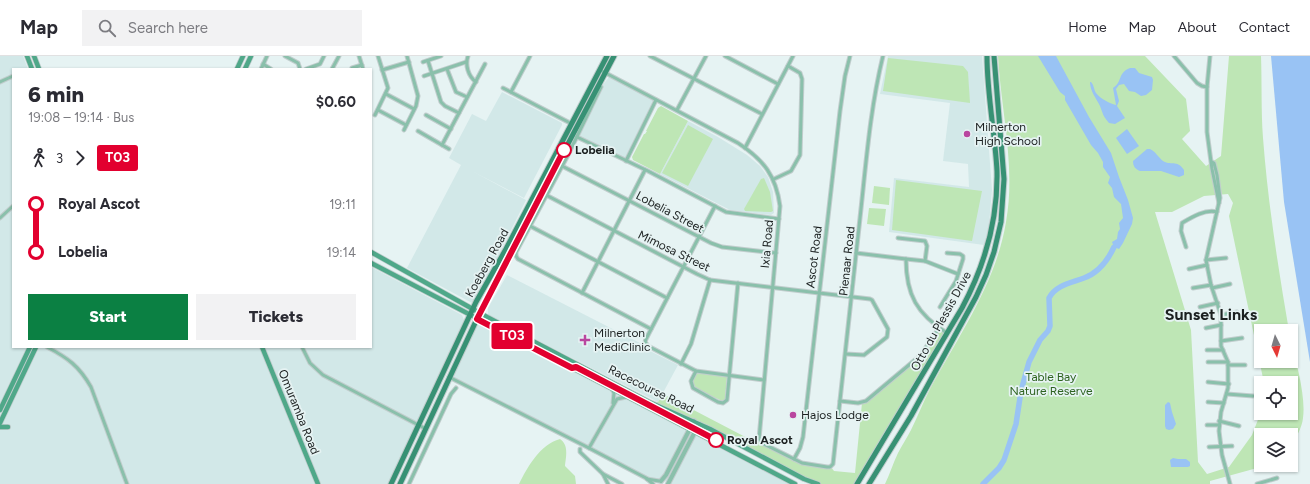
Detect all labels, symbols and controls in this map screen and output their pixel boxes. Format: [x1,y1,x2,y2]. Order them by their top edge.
search box [82,10,362,46]
text: Map [20,16,58,39]
icon: search [96,17,118,39]
text: Search here [128,19,208,37]
text: Home [1068,19,1107,36]
text: Map [1129,19,1156,36]
text: About [1178,19,1217,36]
text: Contact [1239,19,1290,36]
text: 6 min [28,81,84,108]
text: $0.60 [316,93,356,111]
text: 19:08 – 19:14 · Bus [28,110,134,125]
place label: Milnerton High School [975,120,1041,148]
marker: Milnerton High School [962,129,972,139]
marker: Lobelia [556,142,572,158]
place label: Lobelia [575,143,615,157]
icon: walk [28,147,50,169]
icon: forward [69,147,91,169]
text: T03 [105,149,130,166]
text: 3 [56,151,63,166]
street label: Lobelia Street [634,188,707,236]
text: Royal Ascot [58,195,140,213]
text: 19:11 [329,197,356,212]
street label: Ixia Road [758,219,776,269]
street label: Ascot Road [803,225,825,289]
street label: Koeberg Road [462,226,512,300]
street label: Pienaar Road [836,226,858,296]
street label: Mimosa Street [636,228,713,275]
text: Lobelia [58,243,108,261]
text: 19:14 [327,245,356,260]
street label: Otto du Plessis Drive [908,269,974,373]
button: Start [28,294,188,340]
button: Tickets [196,294,356,340]
district label: Sunset Links [1165,305,1258,324]
line badge: T03 [489,323,535,349]
north arrow [1254,324,1298,368]
map controls [1254,324,1298,472]
place label: Milnerton MediClinic [594,326,651,354]
text: T03 [499,327,525,344]
marker: Milnerton MediClinic [579,334,591,346]
street label: Racecourse Road [606,362,696,416]
street label: Omuramba Road [276,367,322,457]
park label: Table Bay Nature Reserve [1009,370,1093,398]
button: locate [1254,376,1298,420]
place label: Hajos Lodge [801,408,869,422]
marker: Hajos Lodge [788,410,798,420]
button: layers [1254,428,1298,472]
marker: Royal Ascot [708,432,724,448]
place label: Royal Ascot [727,433,793,447]

